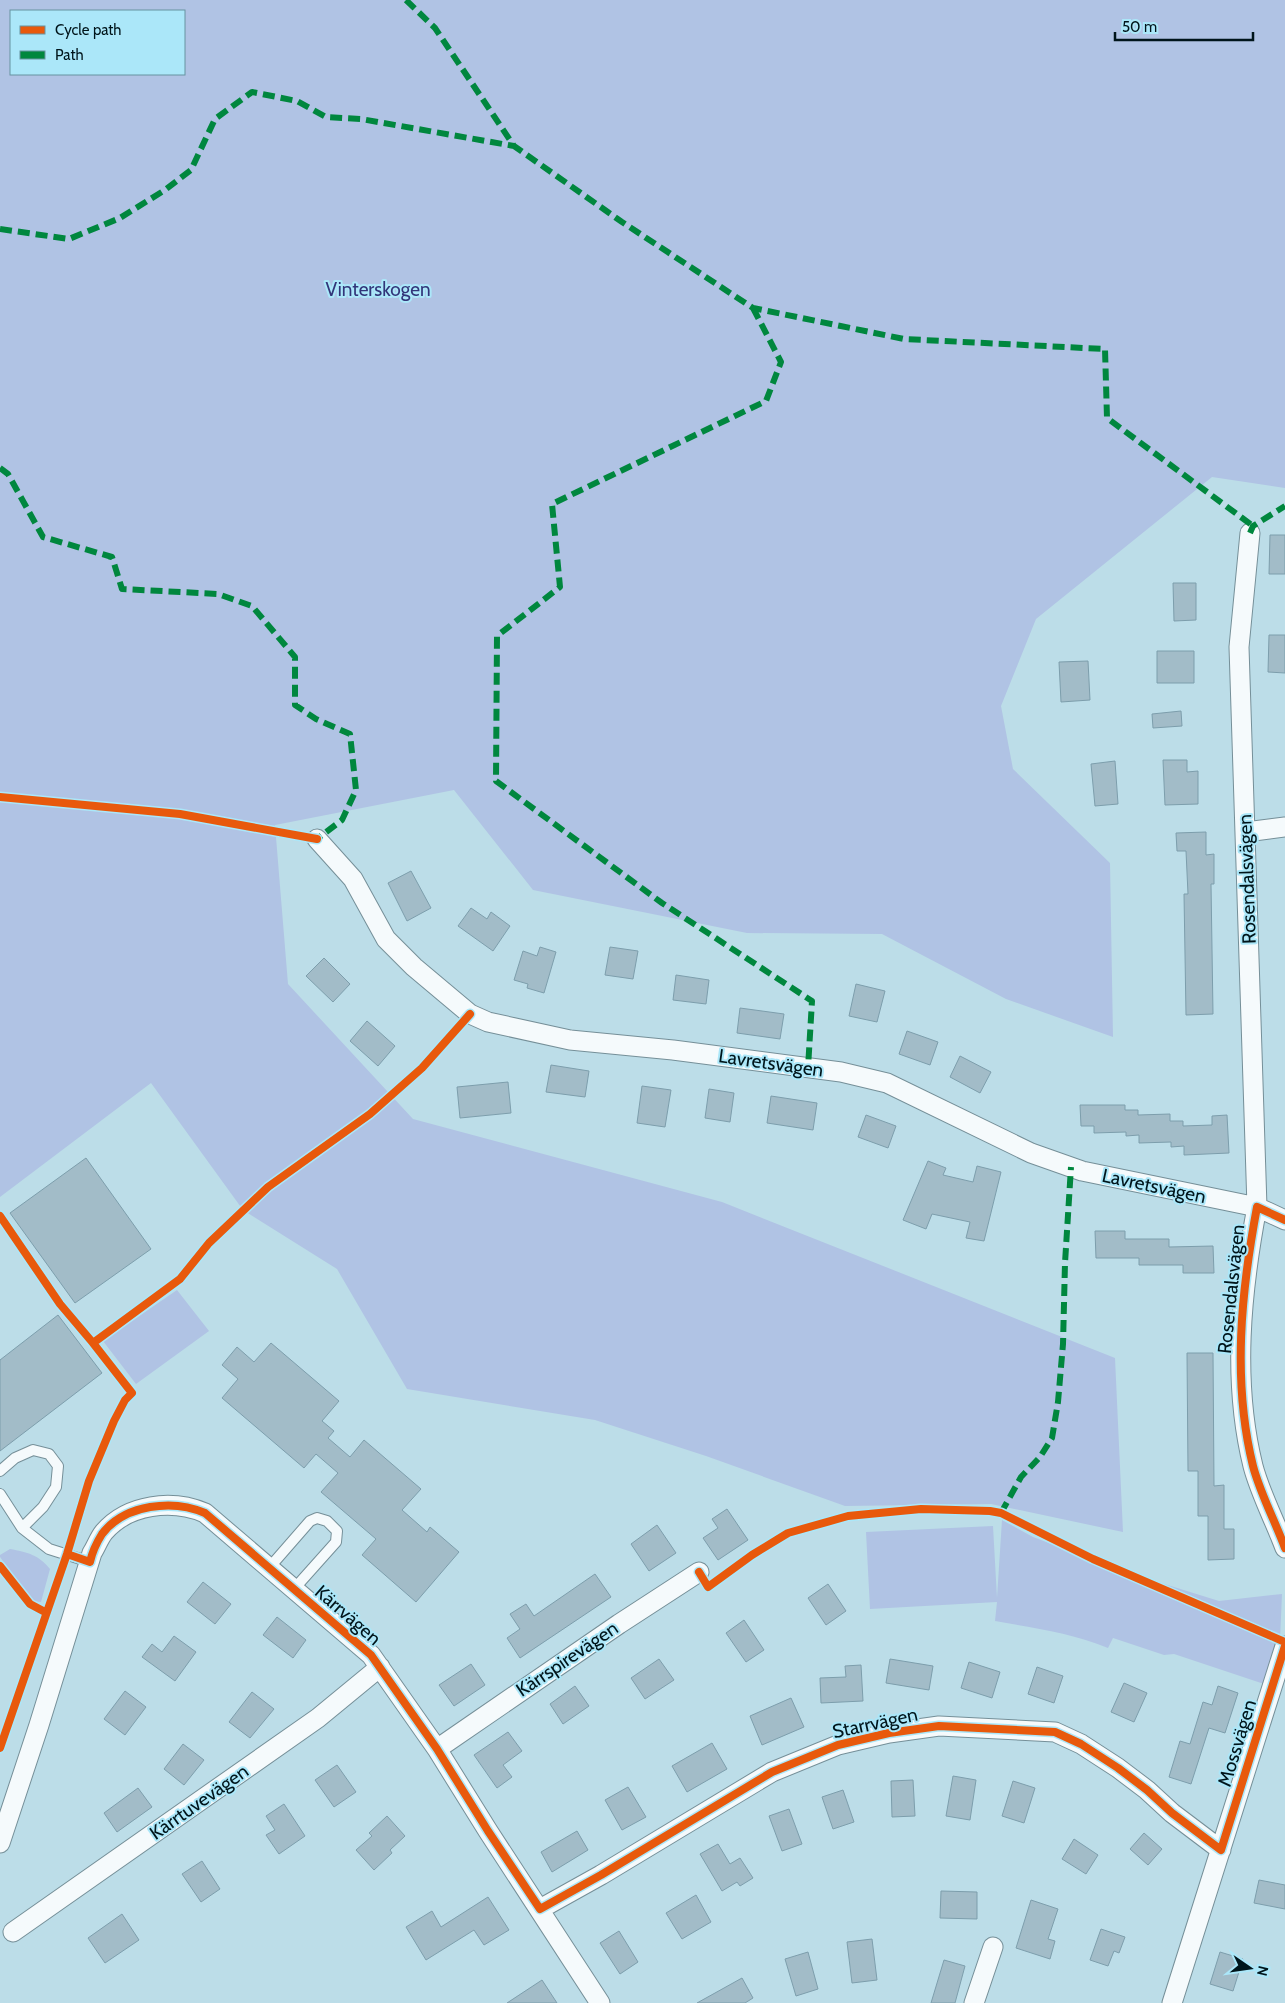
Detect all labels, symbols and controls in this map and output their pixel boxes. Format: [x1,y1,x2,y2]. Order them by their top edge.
legend [10,10,185,75]
scale bar [1115,10,1252,42]
text: 50 m [1122,18,1157,36]
text: Cycle path [55,21,121,39]
text: Path [55,46,84,64]
park label: Vinterskogen [325,278,431,301]
street label: Rosendalsvägen [1233,814,1261,944]
street label: Lavretsvägen [717,1044,825,1082]
street label: Lavretsvägen [1100,1164,1208,1208]
street label: Rosendalsvägen [1213,1223,1249,1355]
street label: Kärrvägen [310,1580,386,1650]
street label: Kärrspirevägen [512,1616,622,1702]
street label: Mossvägen [1213,1697,1261,1789]
street label: Starrvägen [830,1703,920,1743]
street label: Kärrtuvevägen [145,1760,253,1844]
north arrow [1225,1943,1275,1993]
text: N [1253,1964,1273,1978]

